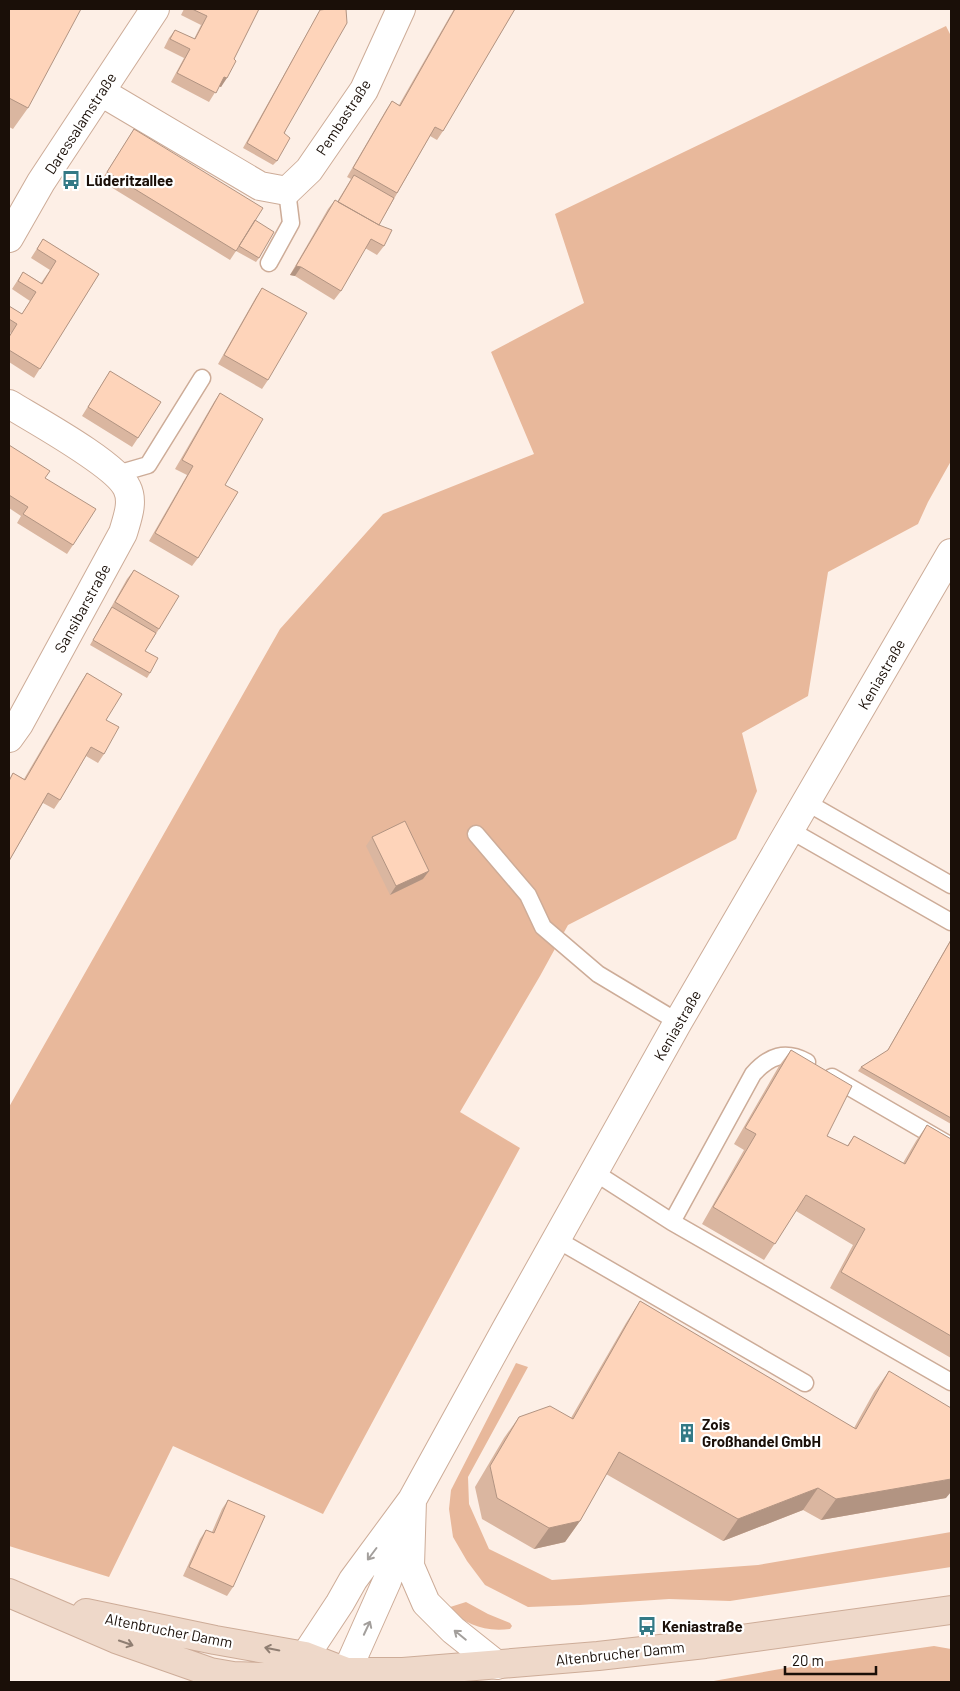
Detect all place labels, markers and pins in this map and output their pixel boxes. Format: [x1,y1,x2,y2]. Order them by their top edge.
bus stop icon: Lüderitzallee [60,169,82,191]
place label: Lüderitzallee [86,171,173,189]
place label: Zois Großhandel GmbH [702,1415,821,1450]
building icon: Zois Großhandel GmbH [676,1422,698,1444]
bus stop icon: Keniastraße [636,1615,658,1637]
place label: Keniastraße [662,1617,743,1635]

